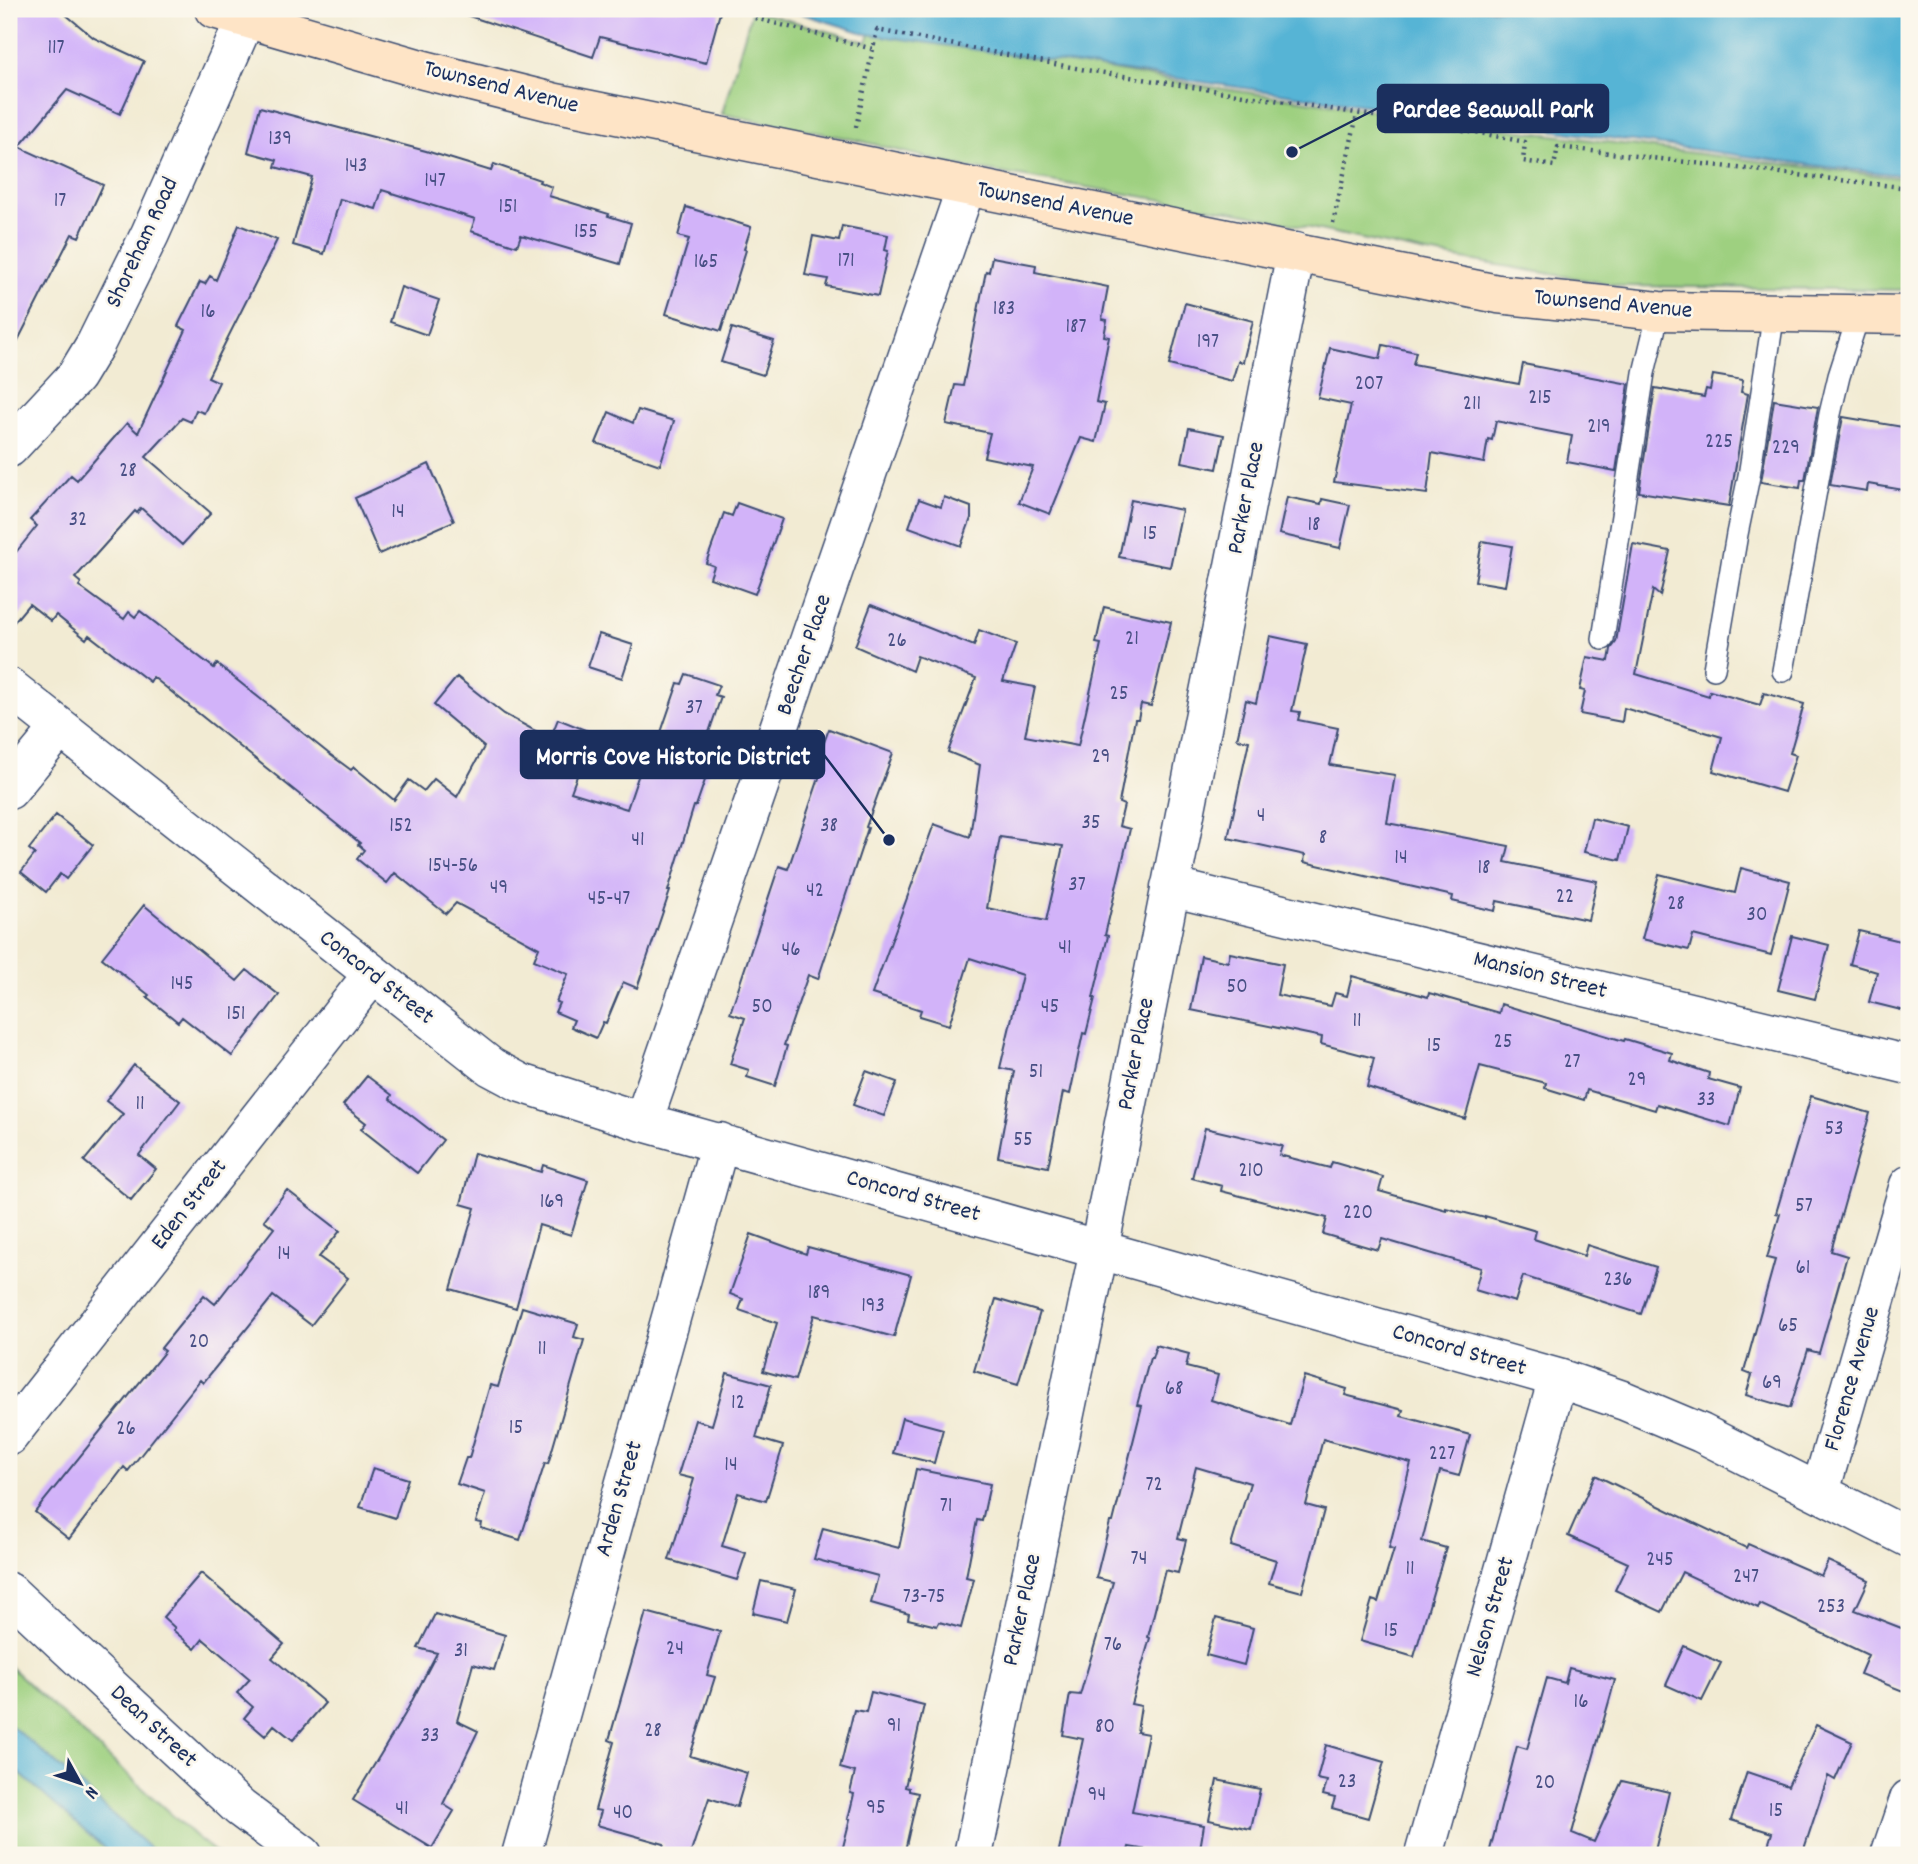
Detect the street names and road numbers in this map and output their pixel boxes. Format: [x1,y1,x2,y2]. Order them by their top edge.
street label: Townsend Avenue [420,52,582,124]
street label: Shoreham Road [98,172,188,314]
street label: Townsend Avenue [974,173,1136,237]
street label: Townsend Avenue [1532,281,1694,329]
street label: Parker Place [1219,439,1275,557]
street label: Beecher Place [768,590,842,720]
street label: Concord Street [311,922,441,1034]
street label: Mansion Street [1470,943,1610,1009]
street label: Parker Place [1109,995,1165,1113]
street label: Eden Street [143,1152,237,1258]
street label: Concord Street [842,1162,984,1232]
street label: Florence Avenue [1816,1303,1890,1455]
street label: Concord Street [1388,1316,1530,1386]
street label: Arden Street [587,1437,653,1561]
street label: Parker Place [995,1551,1051,1669]
street label: Nelson Street [1458,1553,1524,1681]
street label: Dean Street [102,1677,205,1777]

